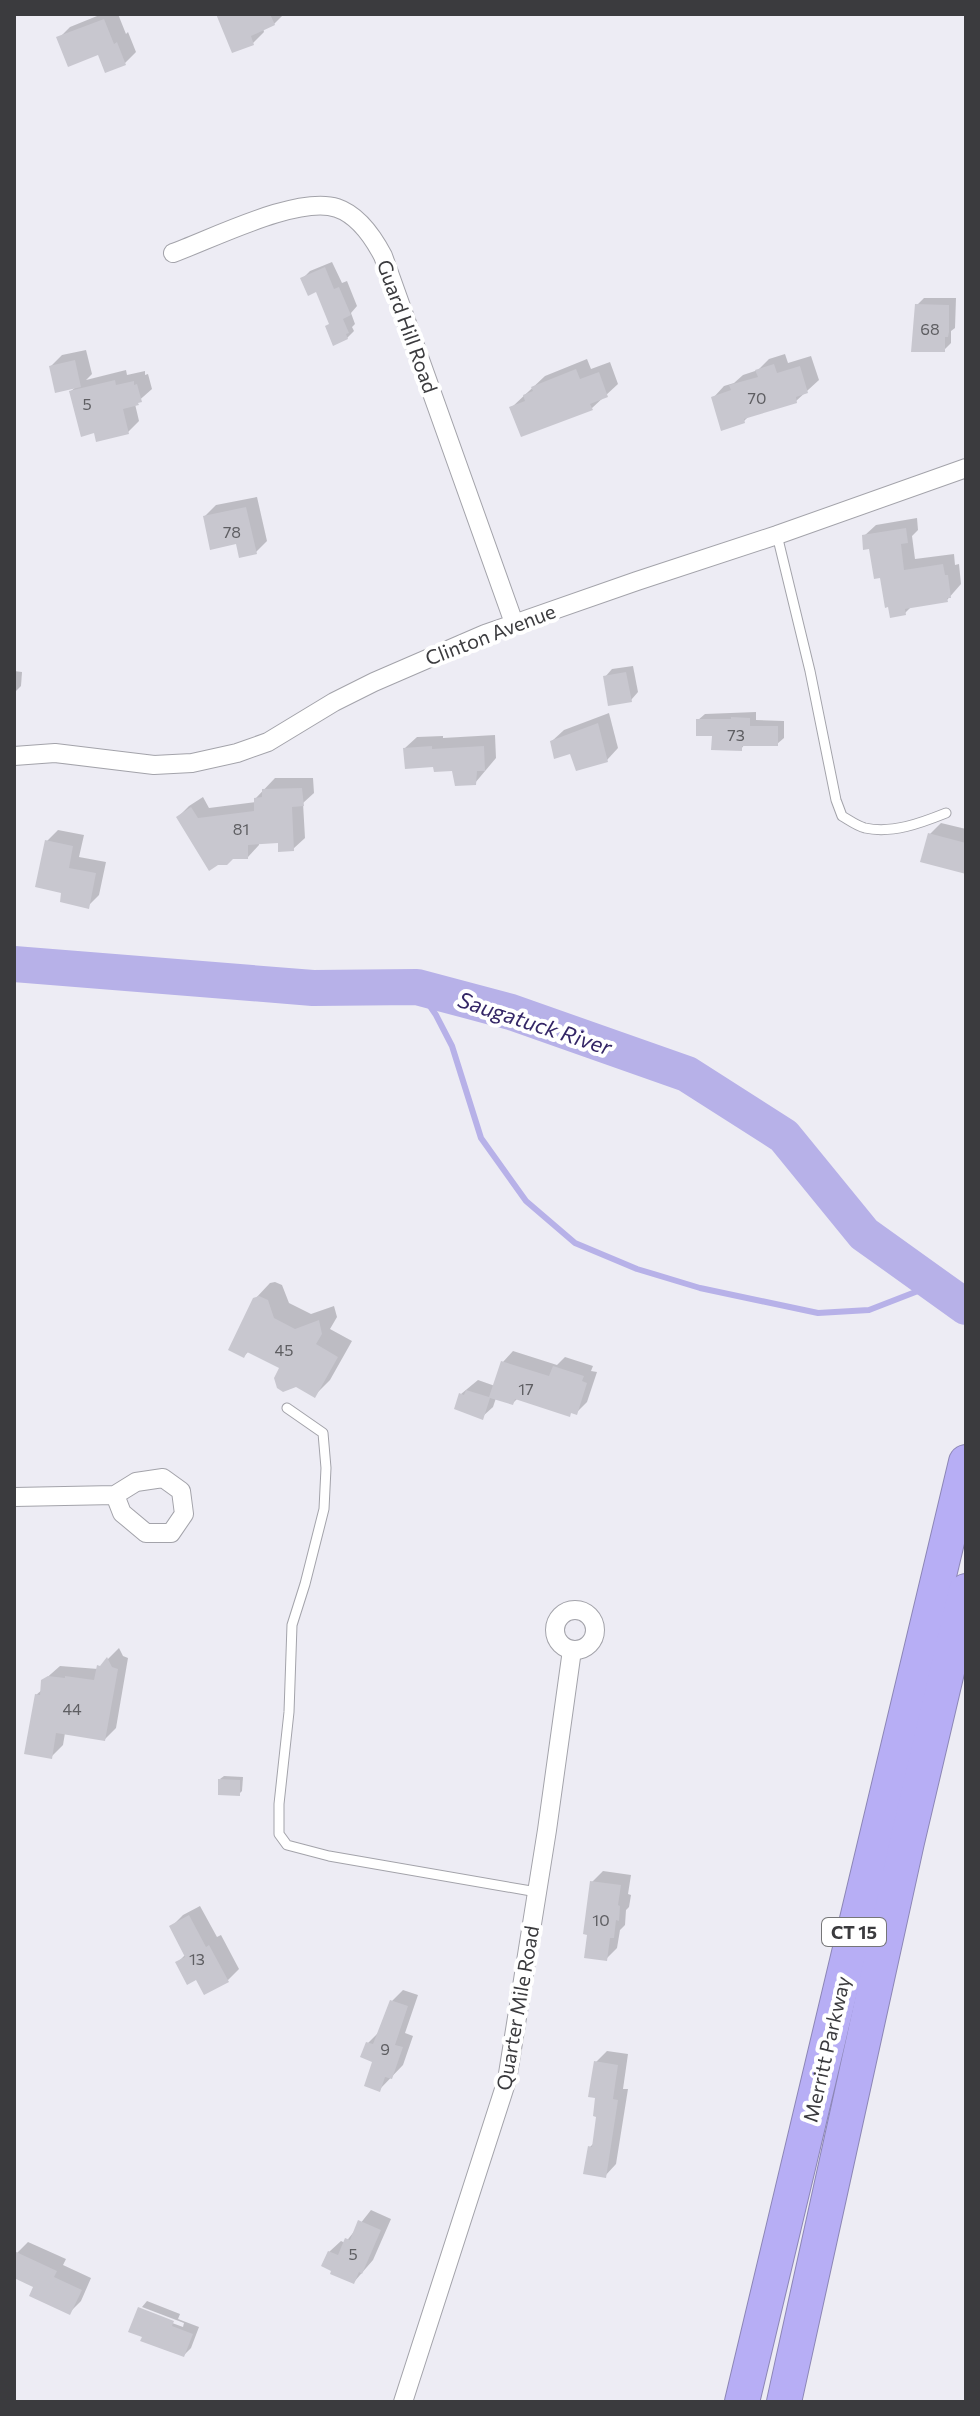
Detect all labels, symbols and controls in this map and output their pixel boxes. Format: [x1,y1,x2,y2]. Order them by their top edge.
street label: Guard Hill Road [373,256,443,396]
house number: 68 [920,319,940,338]
house number: 70 [748,388,766,407]
house number: 5 [82,394,92,413]
house number: 78 [223,522,241,541]
street label: Clinton Avenue [422,598,558,670]
house number: 73 [727,725,745,744]
house number: 81 [233,819,249,838]
water label: Saugatuck River [455,985,616,1061]
house number: 45 [275,1340,293,1359]
house number: 17 [518,1379,534,1398]
house number: 44 [62,1699,82,1718]
house number: 10 [592,1910,610,1929]
road number: CT 15 [822,1918,886,1946]
street label: Quarter Mile Road [491,1924,543,2092]
house number: 13 [189,1949,205,1968]
street label: Merritt Parkway [798,1974,854,2124]
house number: 9 [380,2039,390,2058]
house number: 5 [348,2244,358,2263]

